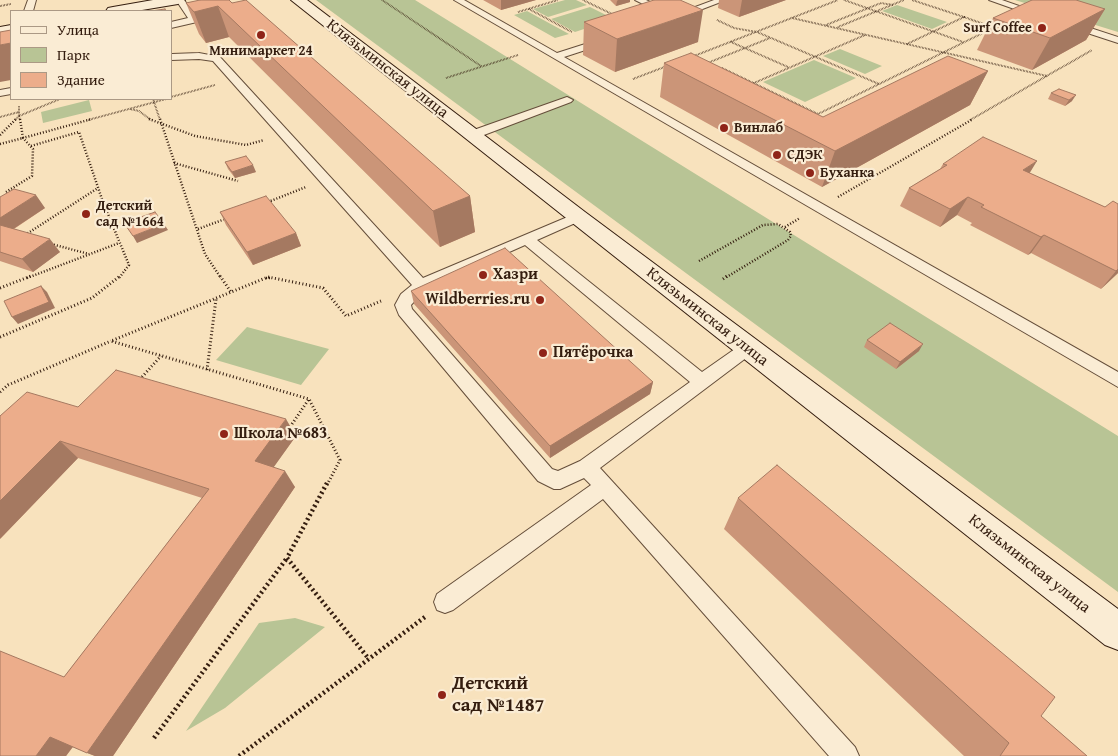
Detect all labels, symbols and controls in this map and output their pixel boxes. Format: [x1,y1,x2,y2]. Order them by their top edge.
legend [10,10,172,100]
street label: Клязьминская улица [322,15,452,123]
text: Улица [57,19,99,40]
place label: Surf Coffee [963,20,1032,36]
marker: Surf Coffee [1036,22,1048,34]
marker: Минимаркет 24 [255,29,267,41]
place label: Минимаркет 24 [209,43,313,59]
text: Парк [57,44,90,65]
text: Здание [57,69,105,90]
place label: Винлаб [734,120,783,136]
marker: Винлаб [718,122,730,134]
place label: СДЭК [787,147,823,163]
marker: СДЭК [771,149,783,161]
place label: Буханка [820,165,874,181]
marker: Буханка [804,167,816,179]
place label: Детский сад №1664 [96,198,164,230]
marker: Детский сад №1664 [80,208,92,220]
street label: Клязьминская улица [642,263,772,371]
place label: Хазри [493,265,538,285]
marker: Хазри [477,269,489,281]
place label: Wildberries.ru [425,290,530,310]
marker: Wildberries.ru [534,294,546,306]
place label: Пятёрочка [553,343,633,363]
marker: Пятёрочка [537,347,549,359]
place label: Школа №683 [234,424,327,444]
marker: Школа №683 [218,428,230,440]
street label: Клязьминская улица [964,510,1094,618]
place label: Детский сад №1487 [452,673,544,717]
marker: Детский сад №1487 [436,689,448,701]

